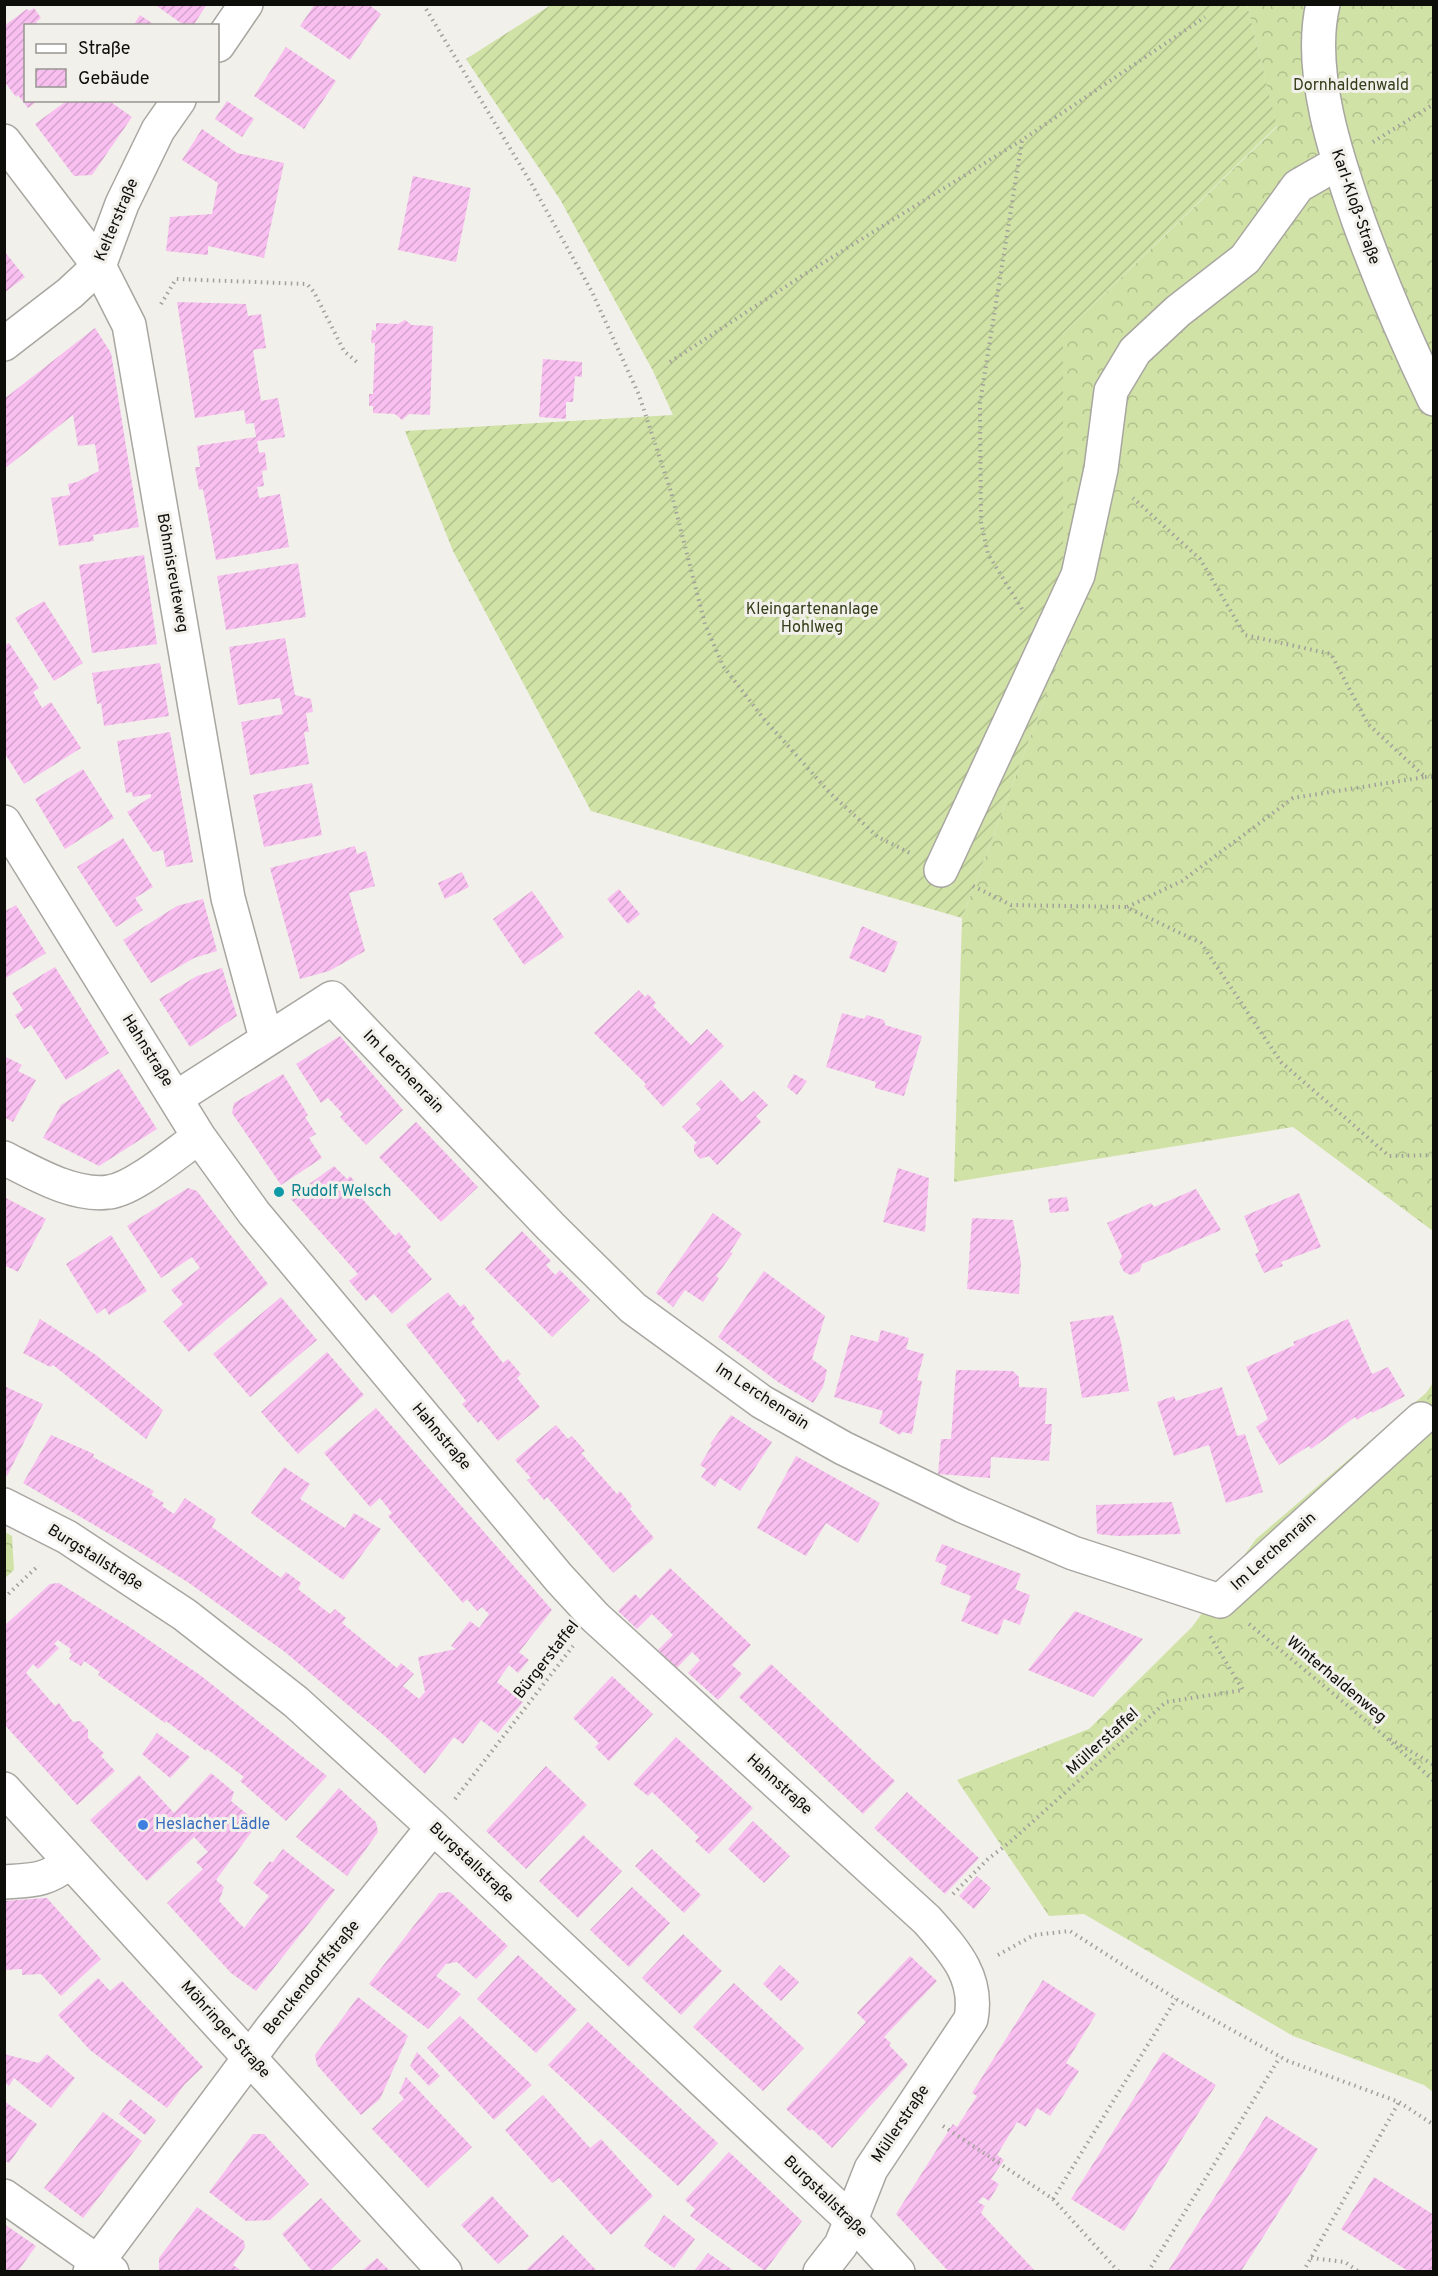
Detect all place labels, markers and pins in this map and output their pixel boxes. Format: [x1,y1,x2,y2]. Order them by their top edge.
place label: Rudolf Welsch [291,1182,391,1202]
marker: Rudolf Welsch [272,1185,286,1199]
place label: Heslacher Lädle [155,1815,270,1835]
marker: Heslacher Lädle [136,1818,150,1832]

